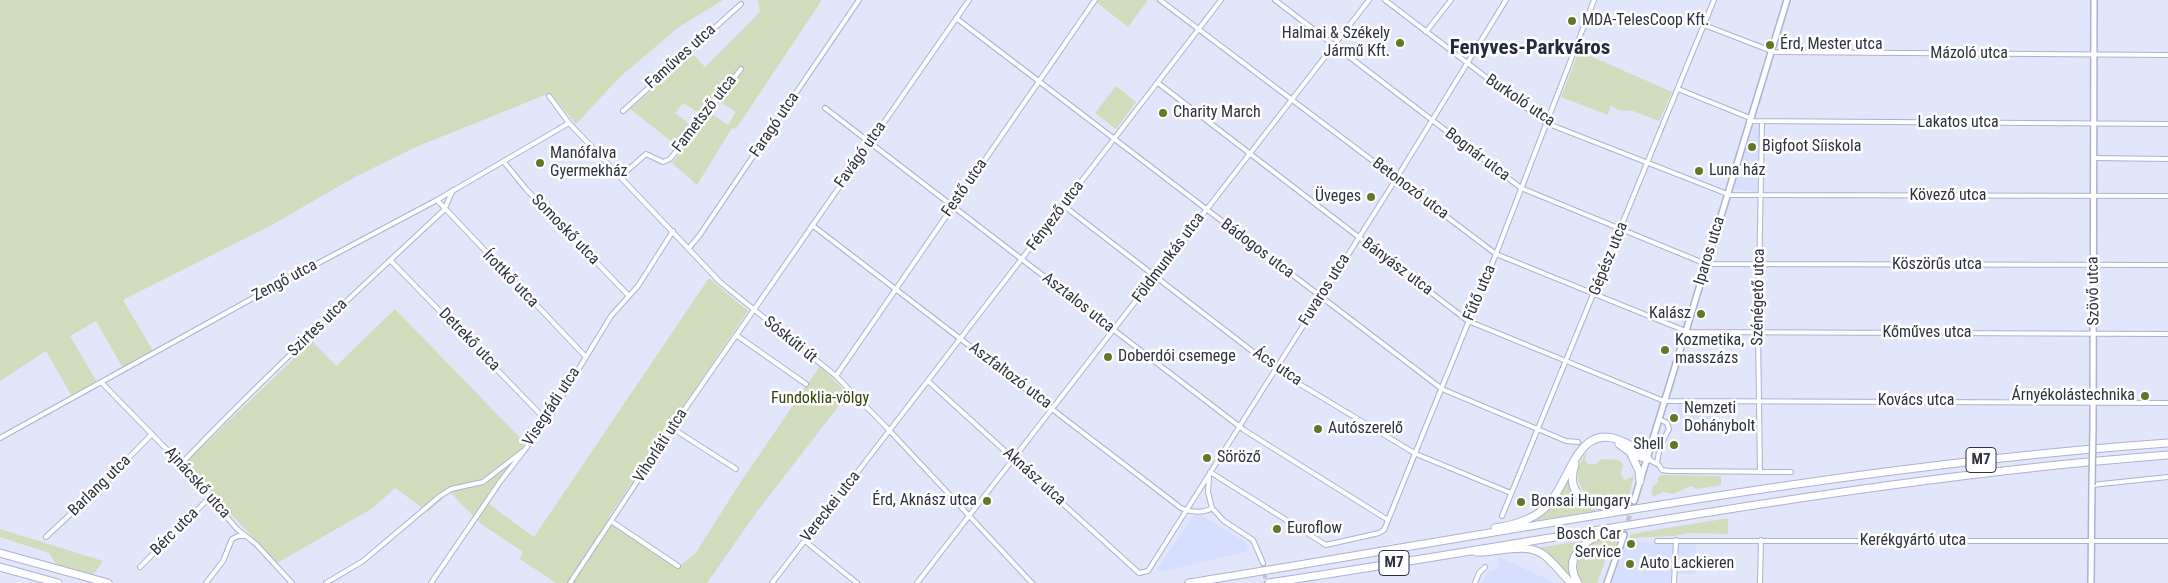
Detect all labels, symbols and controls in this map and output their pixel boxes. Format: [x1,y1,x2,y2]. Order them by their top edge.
place label: MDA-TelesCoop Kft. [1582,11,1709,31]
marker: MDA-TelesCoop Kft. [1566,15,1578,27]
street label: Faműves utca [642,21,720,93]
place label: Halmai & Székely Jármű Kft. [1282,24,1390,62]
place label: Érd, Mester utca [1780,35,1883,55]
district label: Fenyves-Parkváros [1450,36,1610,62]
marker: Halmai & Székely Jármű Kft. [1394,37,1406,49]
marker: Érd, Mester utca [1764,39,1776,51]
street label: Mázoló utca [1930,44,2008,64]
street label: Burkoló utca [1482,71,1558,131]
street label: Fametsző utca [669,72,741,156]
street label: Faragó utca [746,89,804,161]
place label: Charity March [1173,103,1261,123]
marker: Charity March [1157,107,1169,119]
street label: Lakatos utca [1917,113,1999,133]
street label: Favágó utca [831,118,891,192]
street label: Bognár utca [1441,124,1513,186]
place label: Bigfoot Síiskola [1762,137,1861,157]
marker: Bigfoot Síiskola [1746,141,1758,153]
place label: Manófalva Gyermekház [550,144,628,182]
street label: Betonozó utca [1368,154,1452,224]
street label: Festő utca [938,155,992,221]
marker: Manófalva Gyermekház [534,157,546,169]
place label: Luna ház [1709,161,1766,181]
marker: Luna ház [1693,165,1705,177]
street label: Fényező utca [1023,177,1089,255]
street label: Kövező utca [1910,186,1986,206]
place label: Üveges [1315,187,1361,207]
street label: Somoskő utca [527,191,603,269]
marker: Üveges [1365,191,1377,203]
street label: Földmunkás utca [1129,209,1209,307]
street label: Iparos utca [1690,214,1730,288]
street label: Bádogos utca [1217,215,1297,283]
street label: Gépész utca [1586,219,1632,299]
street label: Bányász utca [1358,234,1436,300]
street label: Írottkő utca [478,246,542,312]
street label: Szénégető utca [1749,248,1769,346]
street label: Fuvaros utca [1295,251,1355,329]
street label: Köszörűs utca [1892,255,1982,275]
street label: Zengő utca [249,256,321,306]
street label: Szövő utca [2084,256,2104,326]
street label: Fűtő utca [1460,262,1500,324]
street label: Asztalos utca [1038,269,1118,337]
street label: Szirtes utca [284,295,352,361]
place label: Kalász [1649,304,1691,324]
street label: Detrekő utca [434,305,504,375]
marker: Kalász [1695,308,1707,320]
street label: Sóskúti út [759,313,821,367]
street label: Kőműves utca [1882,323,1972,343]
place label: Kozmetika, masszázs [1675,331,1744,369]
street label: Aszfaltozó utca [965,339,1055,413]
street label: Ács utca [1249,344,1305,390]
marker: Kozmetika, masszázs [1659,344,1671,356]
place label: Doberdói csemege [1118,347,1236,367]
marker: Doberdói csemege [1102,351,1114,363]
street label: Visegrádi utca [519,364,585,450]
place label: Árnyékolástechnika [2012,386,2135,406]
park label: Fundoklia-völgy [771,389,869,409]
marker: Árnyékolástechnika [2139,390,2151,402]
street label: Kovács utca [1878,391,1954,411]
place label: Nemzeti Dohánybolt [1684,399,1755,437]
street label: Vihorláti utca [630,405,692,487]
marker: Nemzeti Dohánybolt [1668,412,1680,424]
place label: Autószerelő [1328,419,1403,439]
marker: Autószerelő [1312,423,1324,435]
place label: Shell [1633,435,1664,455]
marker: Shell [1668,439,1680,451]
street label: Ajnácskő utca [160,443,234,523]
street label: Aknász utca [999,444,1069,510]
place label: Söröző [1217,448,1261,468]
road number: M7 [1966,448,1996,472]
street label: Barlang utca [65,452,135,520]
marker: Söröző [1201,452,1213,464]
street label: Vereckei utca [797,468,865,546]
place label: Érd, Aknász utca [872,491,977,511]
place label: Bonsai Hungary [1531,492,1630,512]
marker: Érd, Aknász utca [981,495,993,507]
marker: Bonsai Hungary [1515,496,1527,508]
street label: Bérc utca [147,504,203,560]
place label: Euroflow [1287,519,1342,539]
marker: Euroflow [1271,523,1283,535]
place label: Bosch Car Service [1557,525,1621,563]
street label: Kerékgyártó utca [1860,531,1966,551]
marker: Bosch Car Service [1625,538,1637,550]
road number: M7 [1379,550,1409,576]
place label: Auto Lackieren [1640,554,1734,574]
marker: Auto Lackieren [1624,558,1636,570]

